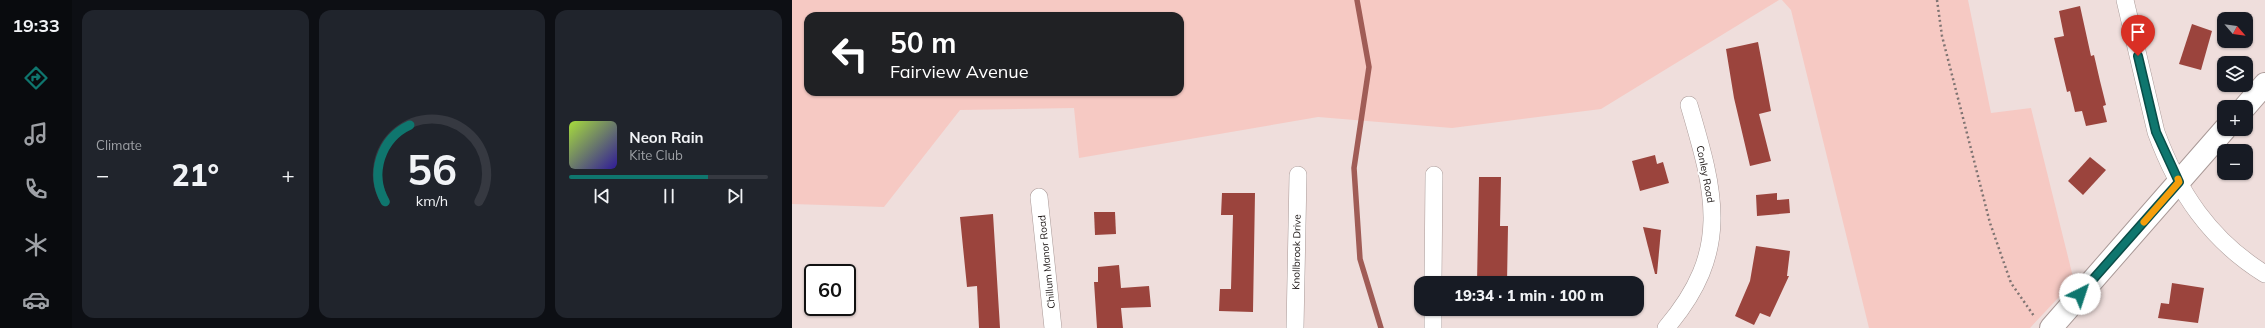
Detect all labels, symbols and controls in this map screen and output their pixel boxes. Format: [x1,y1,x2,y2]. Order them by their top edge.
north arrow [2217,12,2253,48]
map controls [2217,12,2253,180]
text: 19:33 [12,14,60,37]
pin [2121,15,2155,56]
icon: arrive [2127,21,2149,43]
text: 50 m [890,25,956,60]
icon: left [824,28,876,80]
button: layers [2217,56,2253,92]
text: Fairview Avenue [890,60,1028,83]
icon: directions [22,64,50,92]
button: + [2217,100,2253,136]
icon: music [22,120,50,148]
text: Neon Rain [629,128,704,147]
text: Climate [96,137,142,153]
text: 56 [407,143,457,195]
street label: Conley Road [1694,144,1717,204]
button: − [2217,144,2253,180]
text: Kite Club [629,147,683,163]
text: 21° [172,156,219,194]
text: − [96,161,109,189]
text: + [281,161,295,189]
icon: phone [22,175,50,203]
icon: previous [591,185,613,207]
icon: pause [658,185,680,207]
icon: next [724,185,746,207]
text: km/h [416,192,448,210]
street label: Knollbrook Drive [1289,214,1304,290]
street label: Chillum Manor Road [1035,215,1058,309]
icon: climate [22,231,50,259]
speed limit sign: 60 [804,264,856,316]
position arrow [2059,273,2101,315]
icon: car [22,286,50,314]
text: 19:34 · 1 min · 100 m [1454,286,1604,305]

